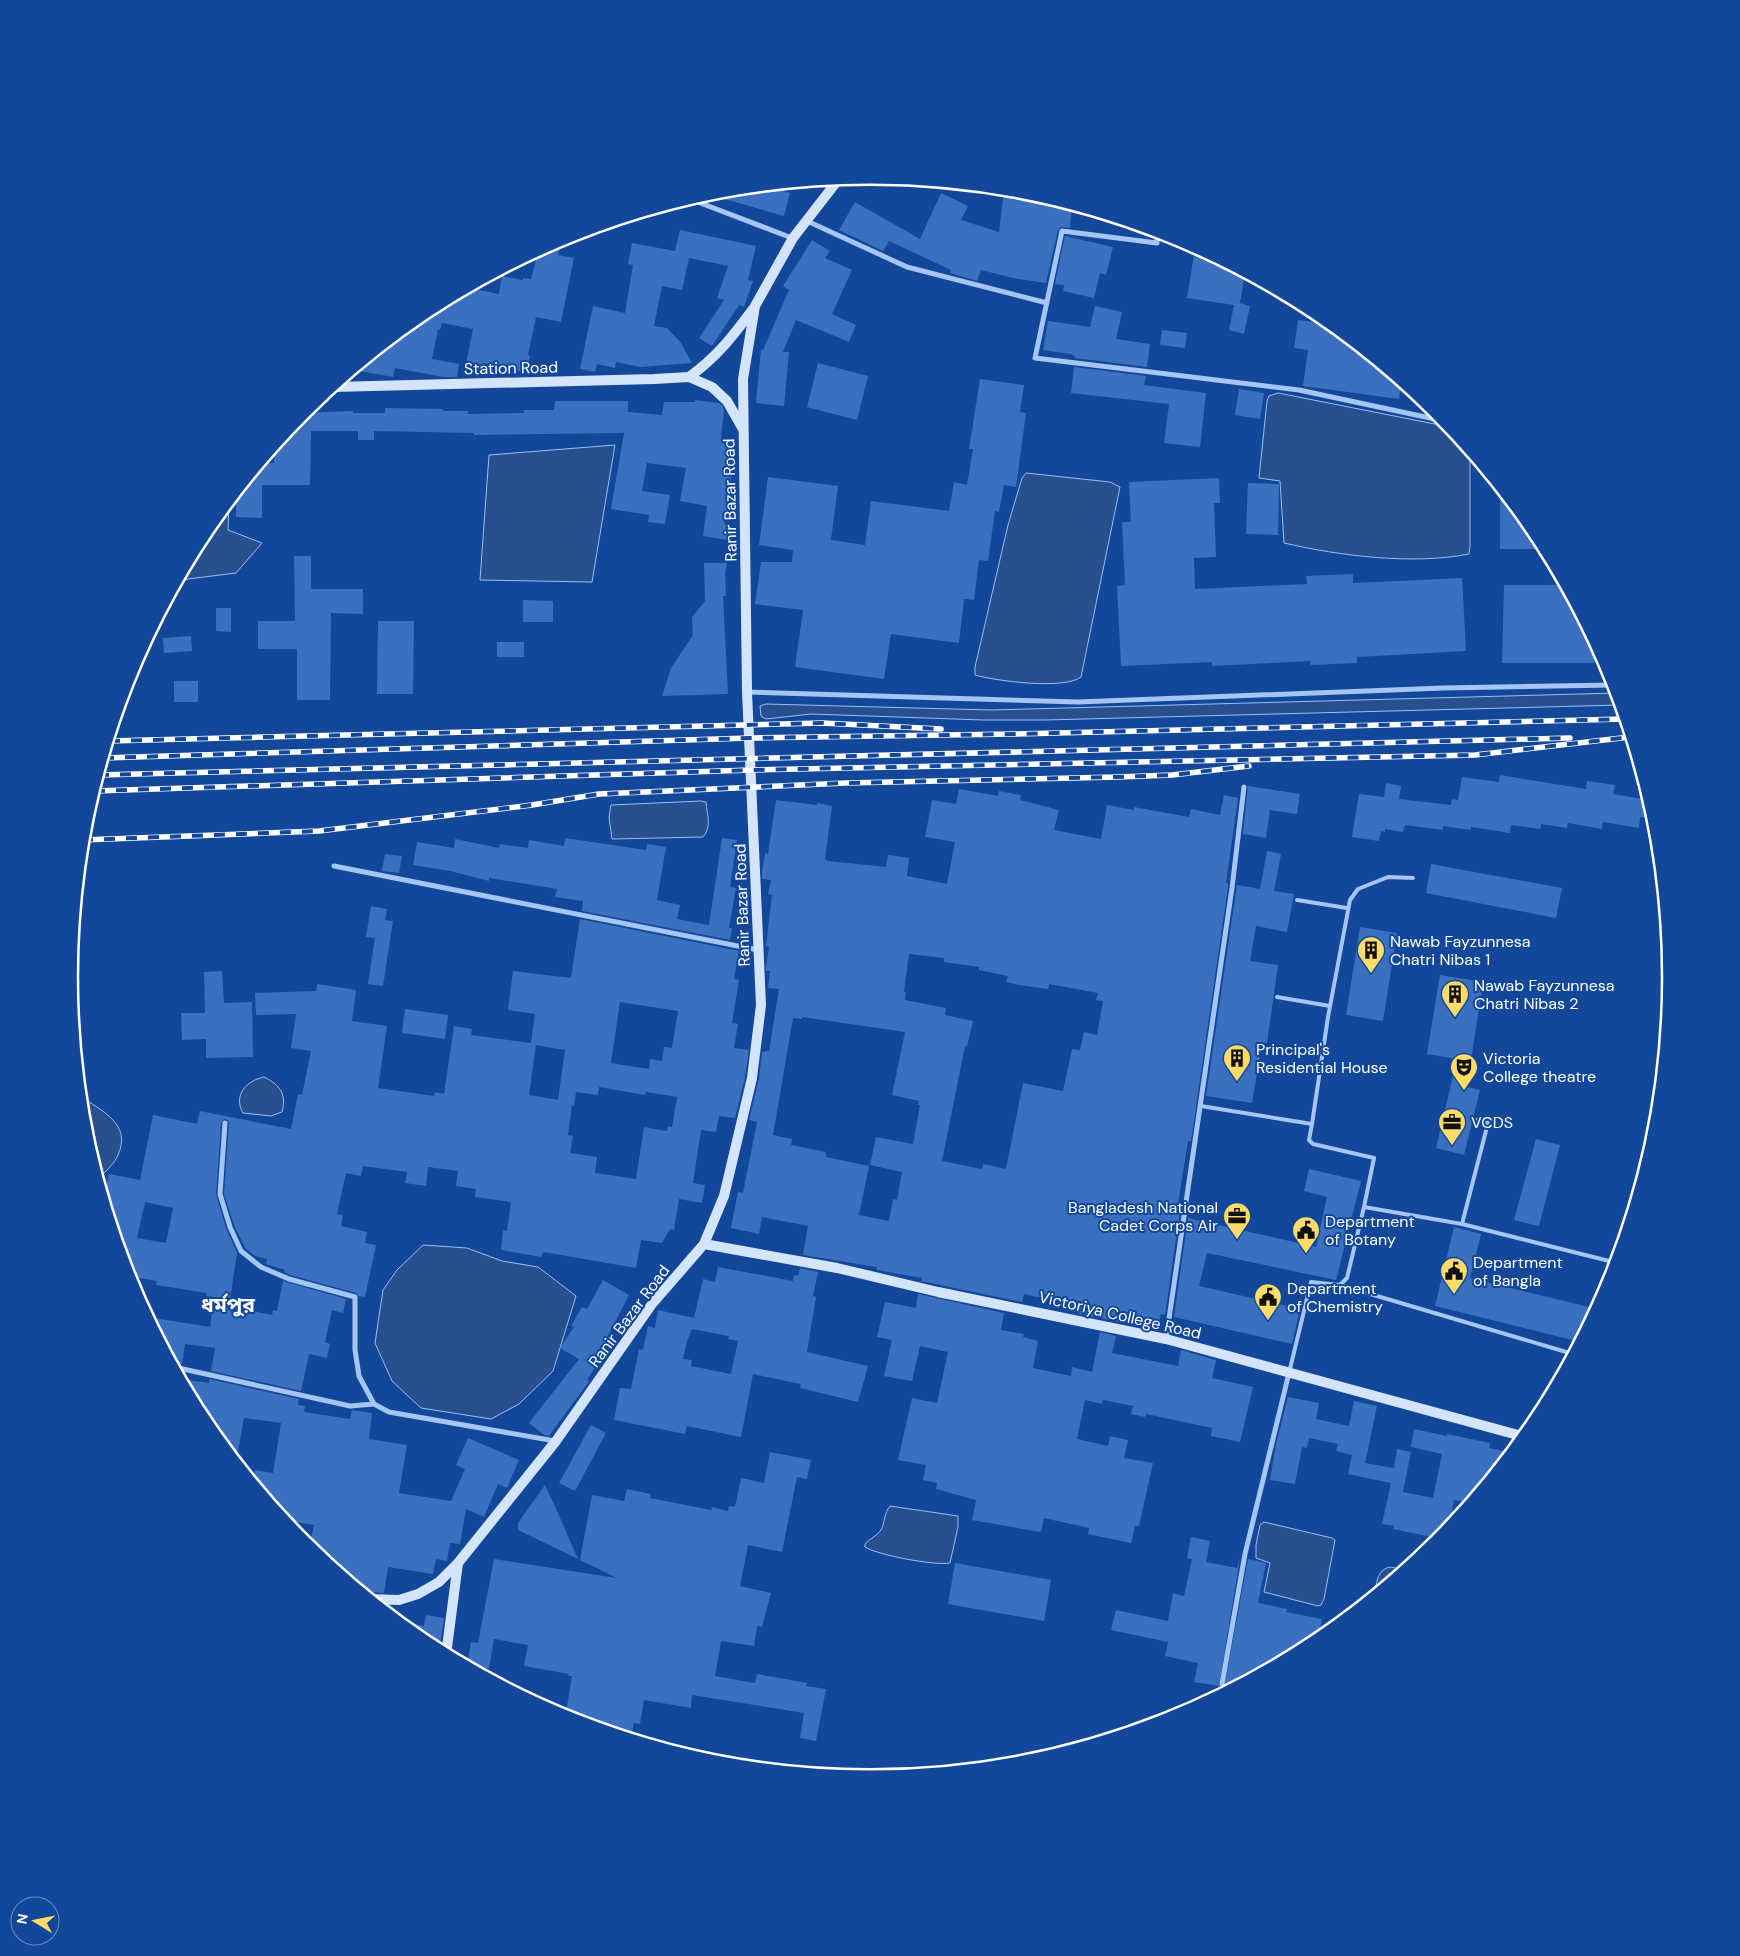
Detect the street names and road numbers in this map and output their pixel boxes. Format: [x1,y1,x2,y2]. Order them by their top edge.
street label: Station Road [464,357,558,379]
street label: Ranir Bazar Road [718,438,742,562]
street label: Ranir Bazar Road [729,843,755,967]
street label: Ranir Bazar Road [584,1261,674,1371]
street label: Victoriya College Road [1037,1286,1203,1344]

